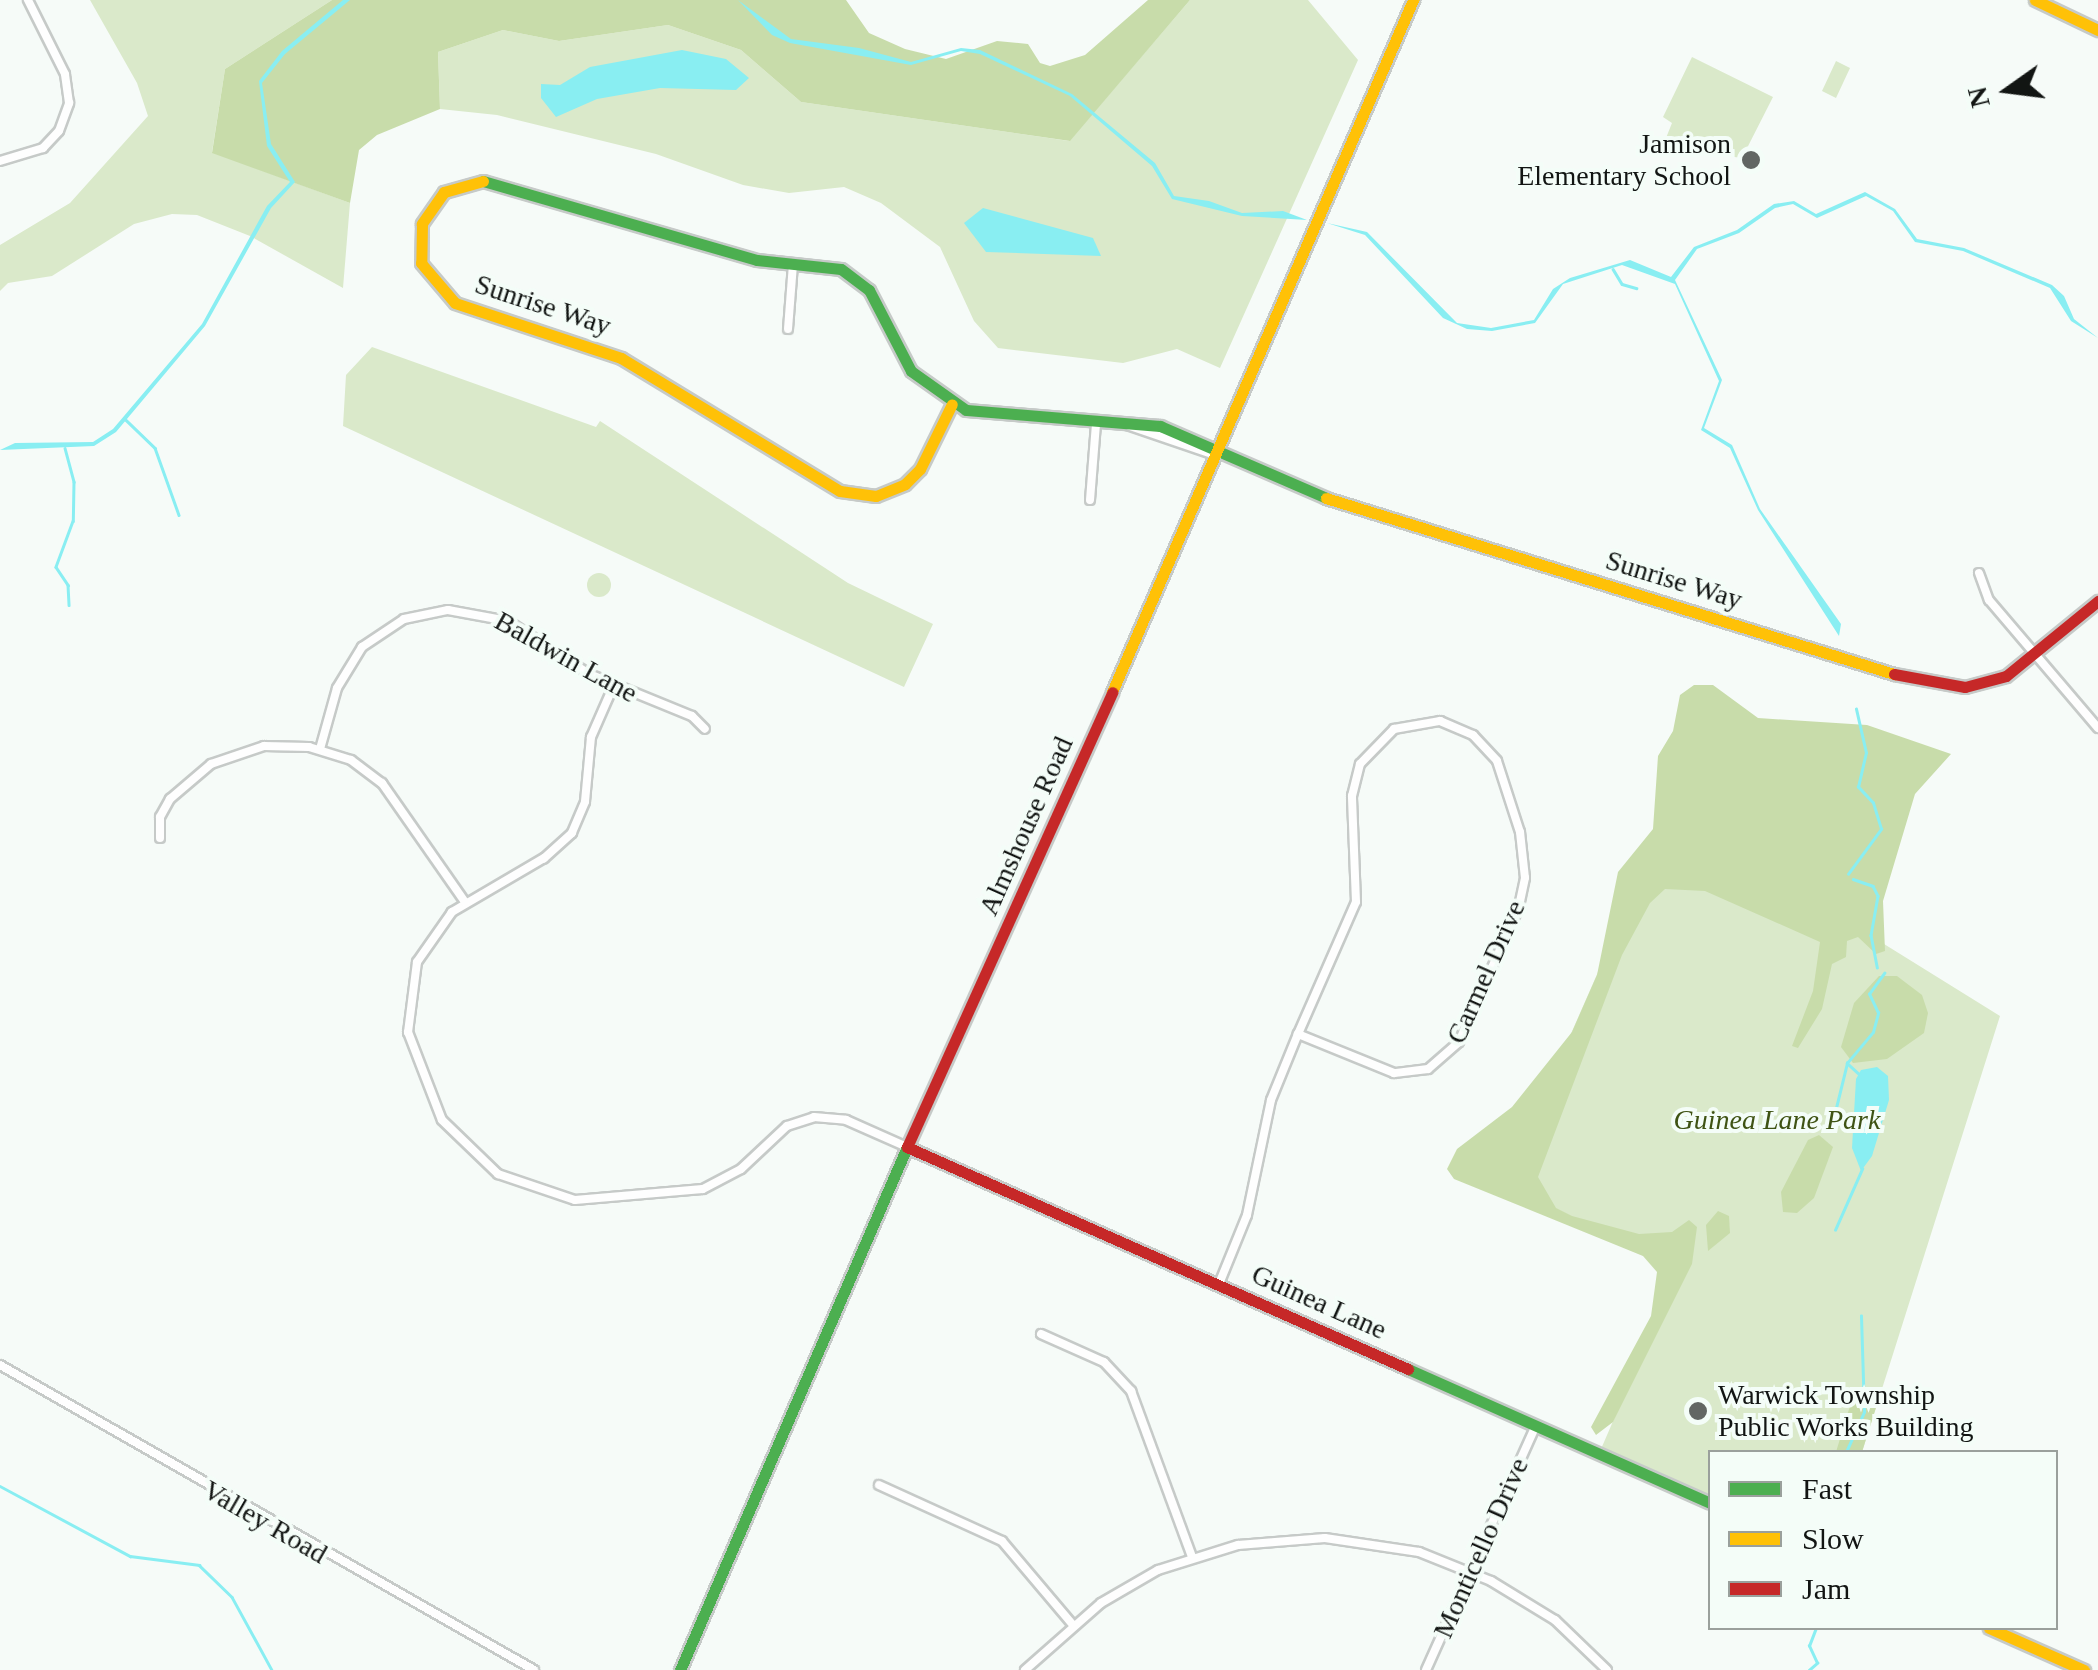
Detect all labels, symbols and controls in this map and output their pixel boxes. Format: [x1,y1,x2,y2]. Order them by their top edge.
north arrow [1958,40,2058,140]
text: N [1961,84,1996,111]
place label: Jamison Elementary School [1517,127,1731,193]
marker: Jamison Elementary School [1740,149,1762,171]
street label: Sunrise Way [470,267,616,343]
street label: Sunrise Way [1601,543,1747,617]
street label: Baldwin Lane [489,604,643,710]
street label: Almshouse Road [972,731,1080,921]
street label: Carmel Drive [1440,895,1532,1049]
park label: Guinea Lane Park [1674,1103,1880,1137]
street label: Guinea Lane [1246,1257,1392,1347]
place label: Warwick Township Public Works Building [1718,1378,1974,1444]
marker: Warwick Township Public Works Building [1687,1400,1709,1422]
legend [1708,1450,2058,1630]
street label: Monticello Drive [1426,1453,1536,1643]
text: Fast [1802,1472,1852,1505]
street label: Valley Road [197,1473,333,1571]
text: Slow [1802,1522,1864,1555]
text: Jam [1802,1572,1850,1605]

